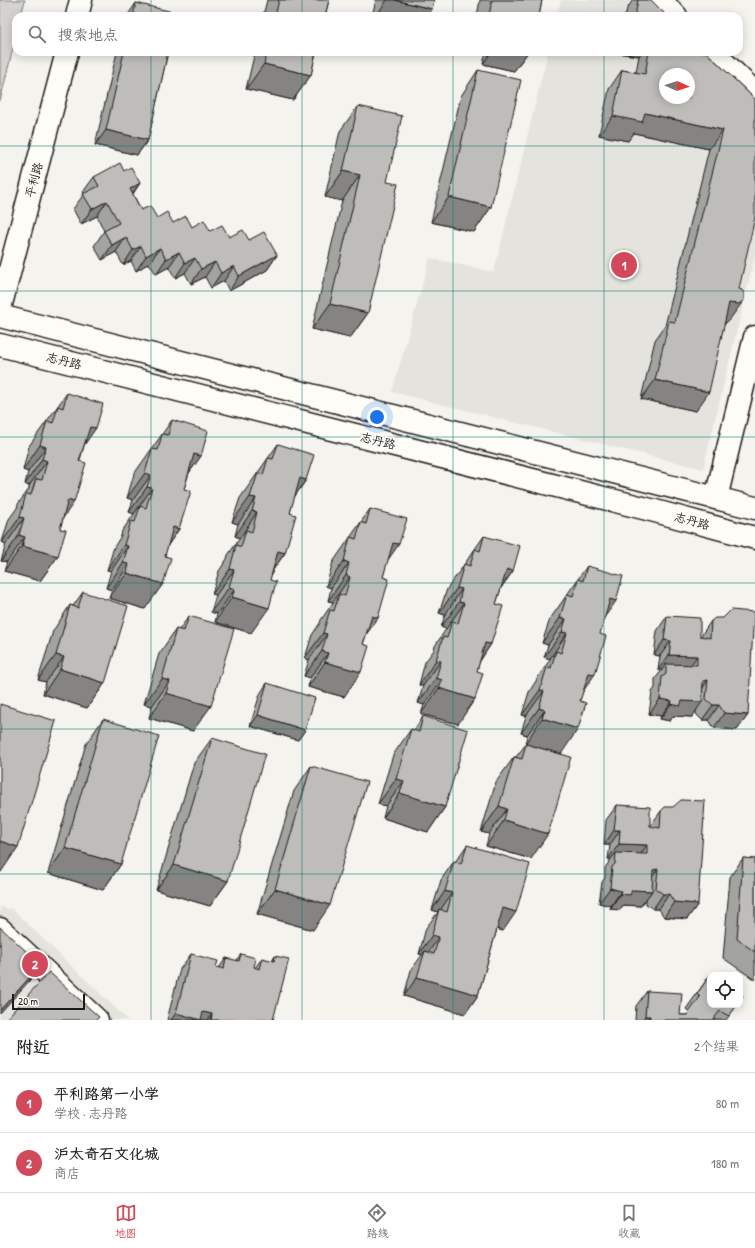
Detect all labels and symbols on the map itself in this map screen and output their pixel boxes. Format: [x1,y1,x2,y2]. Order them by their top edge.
north arrow [659,68,695,104]
street label: 平利路 [21,160,46,199]
pin: 1 [611,250,637,280]
street label: 志丹路 [45,348,84,373]
your location [367,407,387,427]
street label: 志丹路 [359,428,398,453]
street label: 志丹路 [673,508,712,533]
pin: 2 [22,949,48,979]
scale bar [12,992,85,1011]

